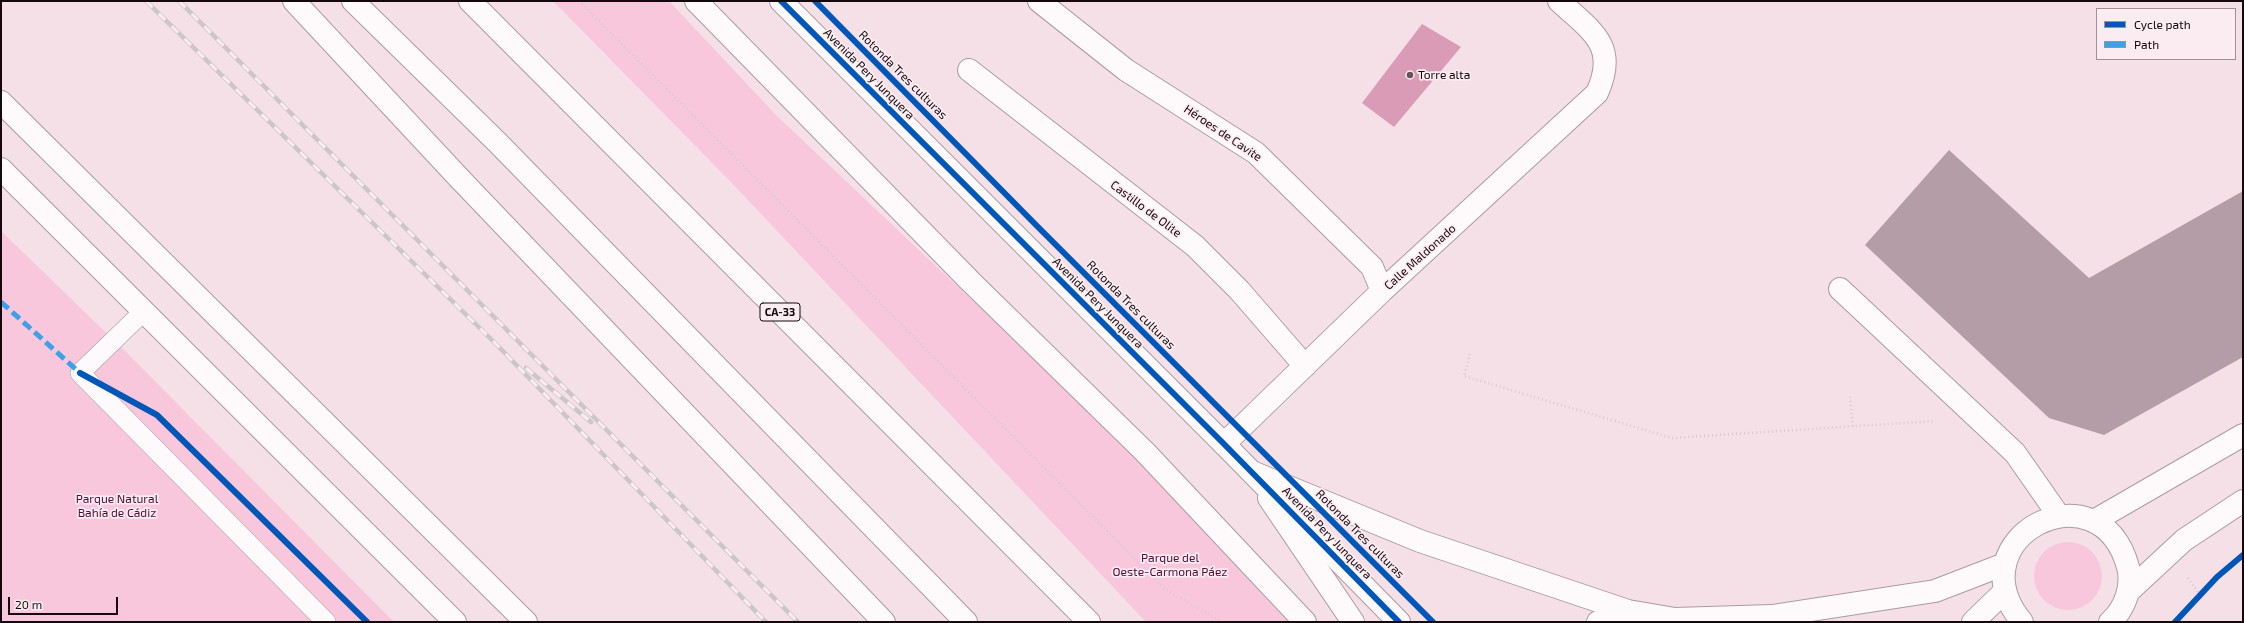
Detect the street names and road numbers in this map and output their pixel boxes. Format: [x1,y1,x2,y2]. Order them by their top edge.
street label: Avenida Pery Junquera [821,26,917,122]
street label: Rotonda Tres culturas [856,28,950,122]
street label: Héroes de Cavite [1181,102,1265,164]
street label: Castillo de Olite [1108,178,1184,240]
street label: Calle Maldonado [1381,221,1459,293]
street label: Avenida Pery Junquera [1050,255,1146,351]
street label: Rotonda Tres culturas [1084,258,1178,352]
road number: CA-33 [760,303,800,321]
street label: Avenida Pery Junquera [1279,484,1375,582]
street label: Rotonda Tres culturas [1313,487,1407,581]

